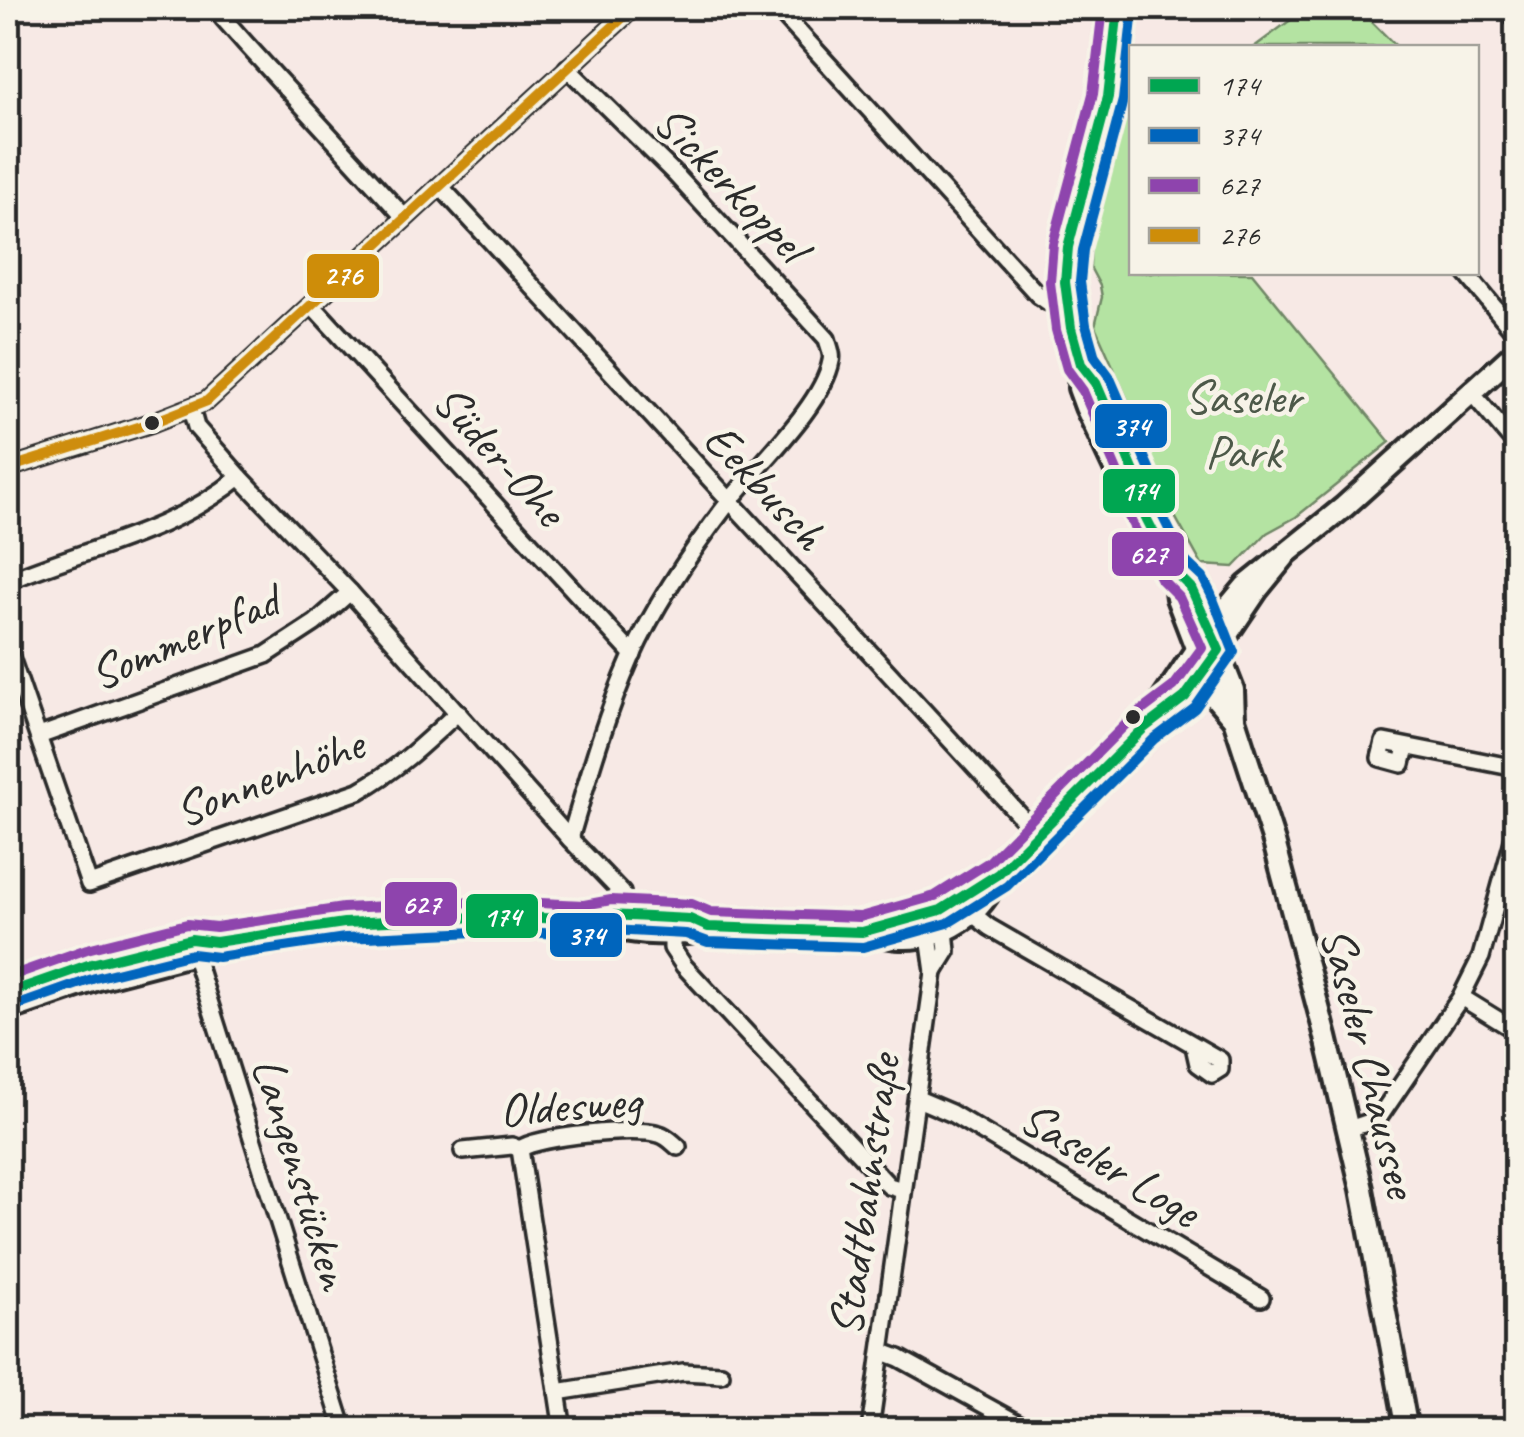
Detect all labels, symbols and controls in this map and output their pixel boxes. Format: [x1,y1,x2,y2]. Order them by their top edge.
legend [1129,45,1479,275]
text: 174 [1219,66,1262,104]
street label: Sickerkoppel [641,92,826,280]
text: 374 [1219,116,1262,154]
text: 627 [1219,166,1261,204]
text: 276 [1219,216,1261,254]
line badge: 276 [305,252,381,300]
text: 276 [324,258,364,293]
park label: Saseler Park [1185,367,1305,482]
street label: Süder-Ohe [421,372,582,541]
line badge: 374 [1093,402,1169,450]
text: 374 [1112,409,1153,444]
street label: Eekbusch [691,410,840,564]
unlabelled marker [142,413,162,433]
line badge: 174 [1101,467,1177,515]
text: 174 [1120,473,1161,508]
line badge: 627 [1110,530,1186,578]
text: 627 [1129,537,1170,572]
street label: Sommerpfad [80,568,293,704]
unlabelled marker [1123,707,1143,727]
street label: Sonnenhöhe [166,712,375,840]
line badge: 627 [383,880,459,928]
text: 627 [402,887,443,922]
line badge: 174 [464,892,540,940]
text: 174 [483,899,524,934]
line badge: 374 [548,911,624,959]
text: 374 [567,918,608,953]
street label: Saseler Chaussee [1308,921,1433,1206]
street label: Stadtbahnstraße [815,1047,914,1339]
street label: Langenstücken [238,1050,366,1298]
street label: Oldesweg [497,1070,646,1140]
street label: Saseler Loge [1010,1087,1213,1243]

